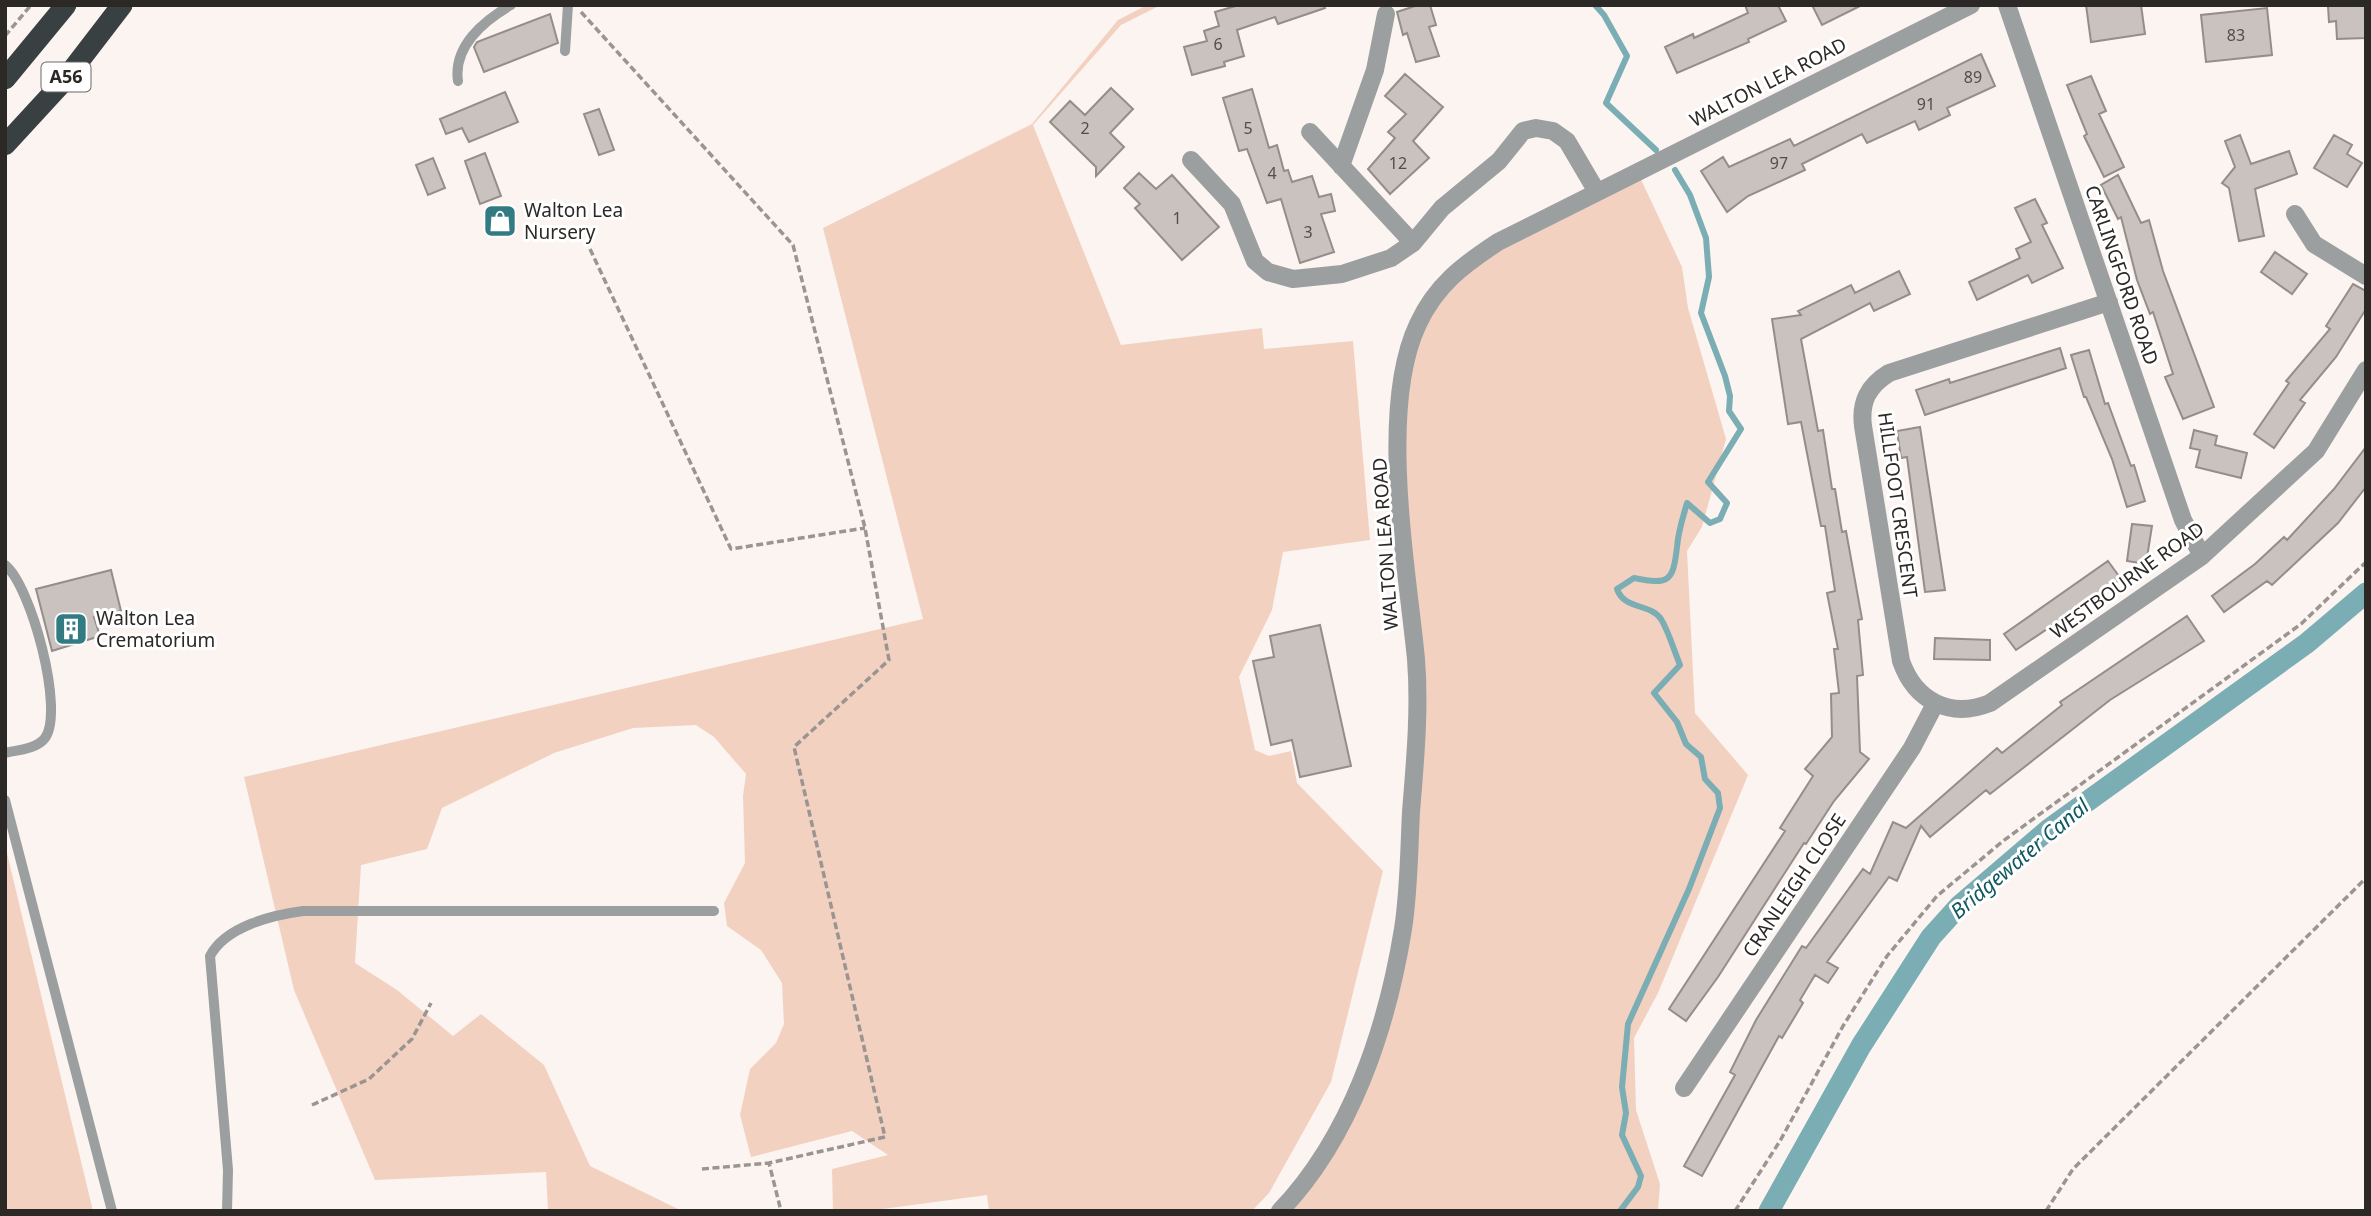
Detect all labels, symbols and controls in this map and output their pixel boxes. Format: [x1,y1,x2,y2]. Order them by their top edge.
house number: 83 [2227,24,2245,46]
street label: WALTON LEA ROAD [1685,31,1851,133]
house number: 6 [1213,33,1223,55]
road number: A56 [42,62,90,92]
house number: 89 [1964,66,1982,88]
house number: 91 [1917,93,1935,115]
house number: 2 [1080,117,1090,139]
house number: 5 [1243,117,1253,139]
house number: 12 [1389,152,1407,174]
house number: 97 [1770,152,1788,174]
house number: 4 [1267,162,1277,184]
street label: CARLINGFORD ROAD [2079,182,2165,368]
place label: Walton Lea Nursery [524,197,623,245]
shop icon: Walton Lea Nursery [481,202,519,240]
house number: 1 [1172,207,1182,229]
house number: 3 [1303,221,1313,243]
street label: HILLFOOT CRESCENT [1872,410,1924,600]
street label: WALTON LEA ROAD [1366,457,1404,631]
street label: WESTBOURNE ROAD [2045,515,2209,645]
place label: Walton Lea Crematorium [96,605,215,653]
building icon: Walton Lea Crematorium [52,610,90,648]
water label: Bridgewater Canal [1944,792,2095,925]
street label: CRANLEIGH CLOSE [1736,808,1852,962]

